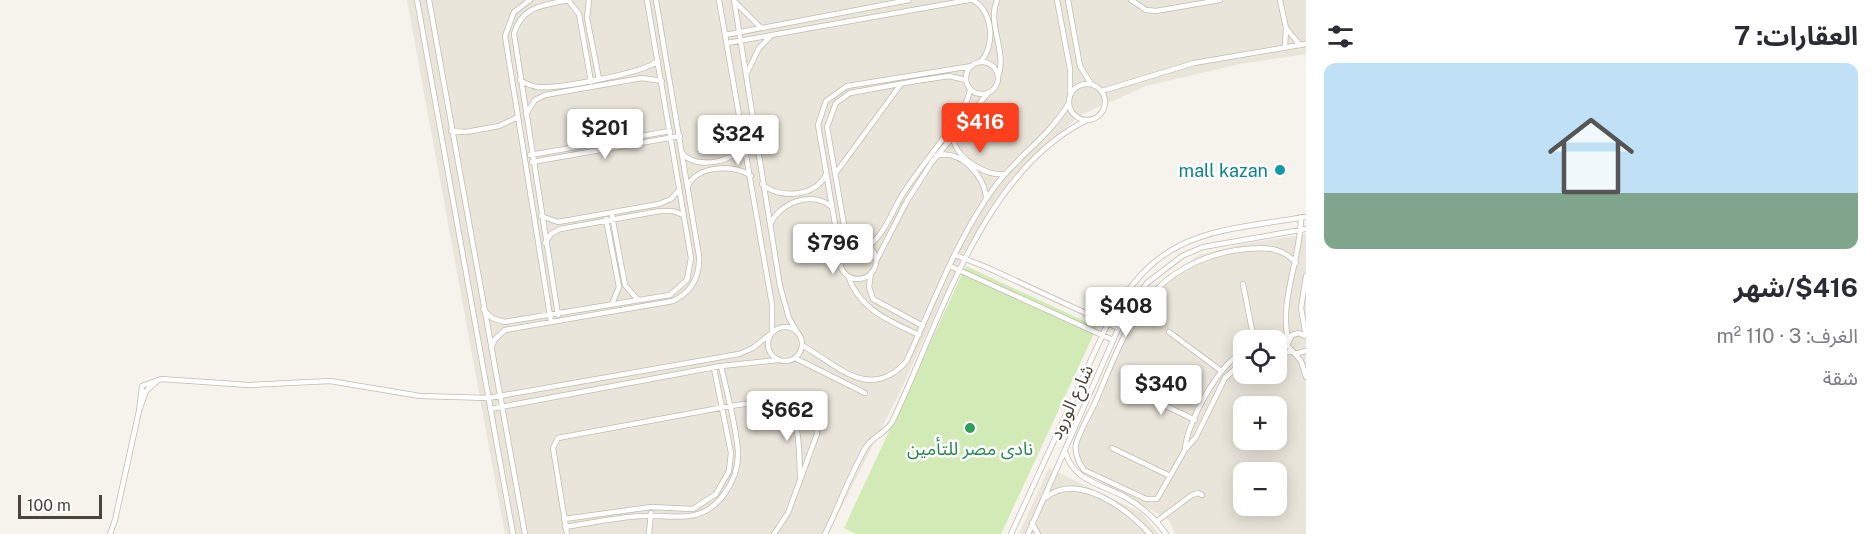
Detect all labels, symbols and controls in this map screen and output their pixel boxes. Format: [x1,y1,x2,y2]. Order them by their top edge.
icon: filters [1324,20,1357,53]
text: العقارات: 7 [1734,20,1858,51]
icon: home [1537,102,1645,210]
pin: $416 [944,103,1016,154]
pin: $201 [569,109,641,160]
text: $416 [956,110,1004,134]
pin: $324 [702,115,774,166]
text: $201 [581,116,629,140]
text: $324 [712,122,764,146]
place label: mall kazan [1179,160,1268,181]
marker: mall kazan [1273,163,1287,177]
pin: $796 [797,224,869,275]
text: $796 [807,231,859,255]
text: $416/شهر [1734,272,1858,303]
pin: $408 [1090,287,1162,338]
text: $408 [1100,294,1152,318]
text: الغرف: 3 · 110 m² [1717,324,1858,348]
map controls [1233,330,1287,516]
button: locate [1233,330,1287,384]
street label: شارع الورود [1045,361,1101,444]
pin: $340 [1125,365,1197,416]
text: شقة [1823,366,1858,390]
text: $340 [1135,372,1187,396]
pin: $662 [751,391,823,442]
button: + [1233,396,1287,450]
text: $662 [761,398,813,422]
marker: نادى مصر للتأمين [963,421,977,435]
place label: نادى مصر للتأمين [907,437,1033,460]
button: − [1233,462,1287,516]
scale bar [18,492,102,520]
text: 100 m [27,496,71,515]

